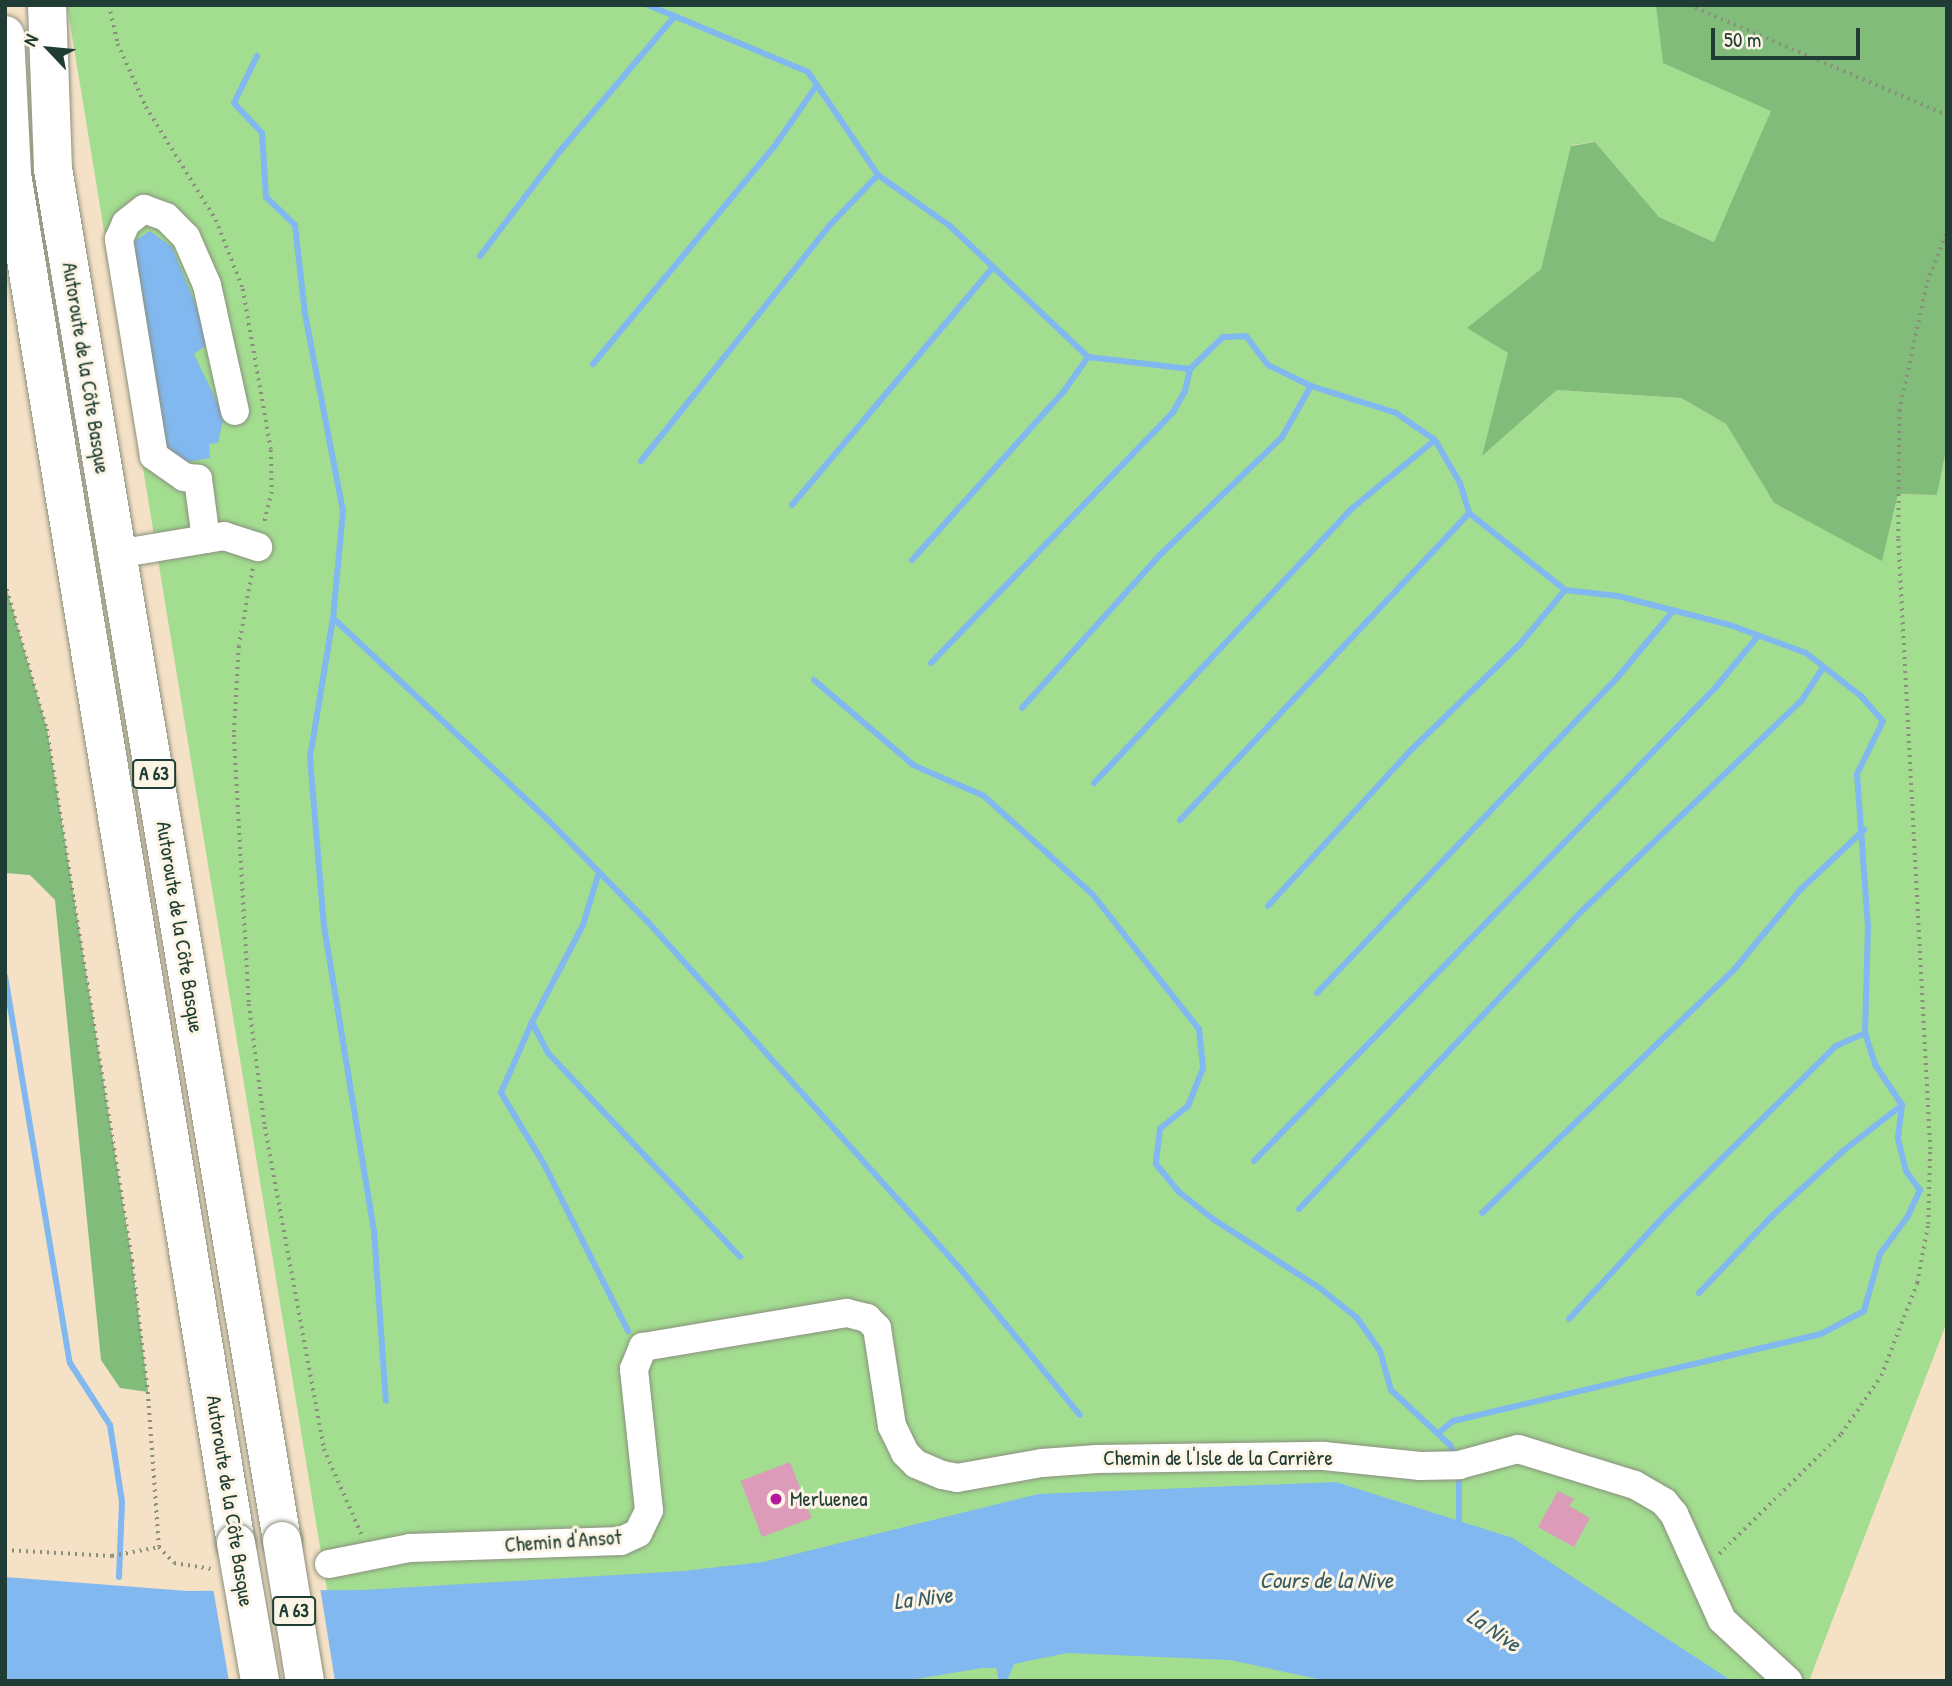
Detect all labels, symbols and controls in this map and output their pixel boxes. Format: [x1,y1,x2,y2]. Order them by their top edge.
north arrow [14,14,84,84]
scale bar [1714,14,1863,58]
text: 50 m [1724,25,1761,54]
text: N [16,30,44,50]
street label: Autoroute de la Côte Basque [57,261,115,475]
road number: A 63 [131,758,177,790]
street label: Autoroute de la Côte Basque [151,820,209,1034]
street label: Autoroute de la Côte Basque [201,1394,259,1608]
street label: Chemin de l'Isle de la Carrière [1103,1445,1333,1471]
place label: Merluenea [790,1486,867,1512]
marker: Merluenea [768,1491,784,1507]
street label: Chemin d'Ansot [504,1524,622,1558]
water label: Cours de la Nive [1259,1566,1393,1594]
water label: La Nive [892,1581,954,1615]
road number: A 63 [271,1596,317,1626]
water label: La Nive [1462,1602,1526,1658]

